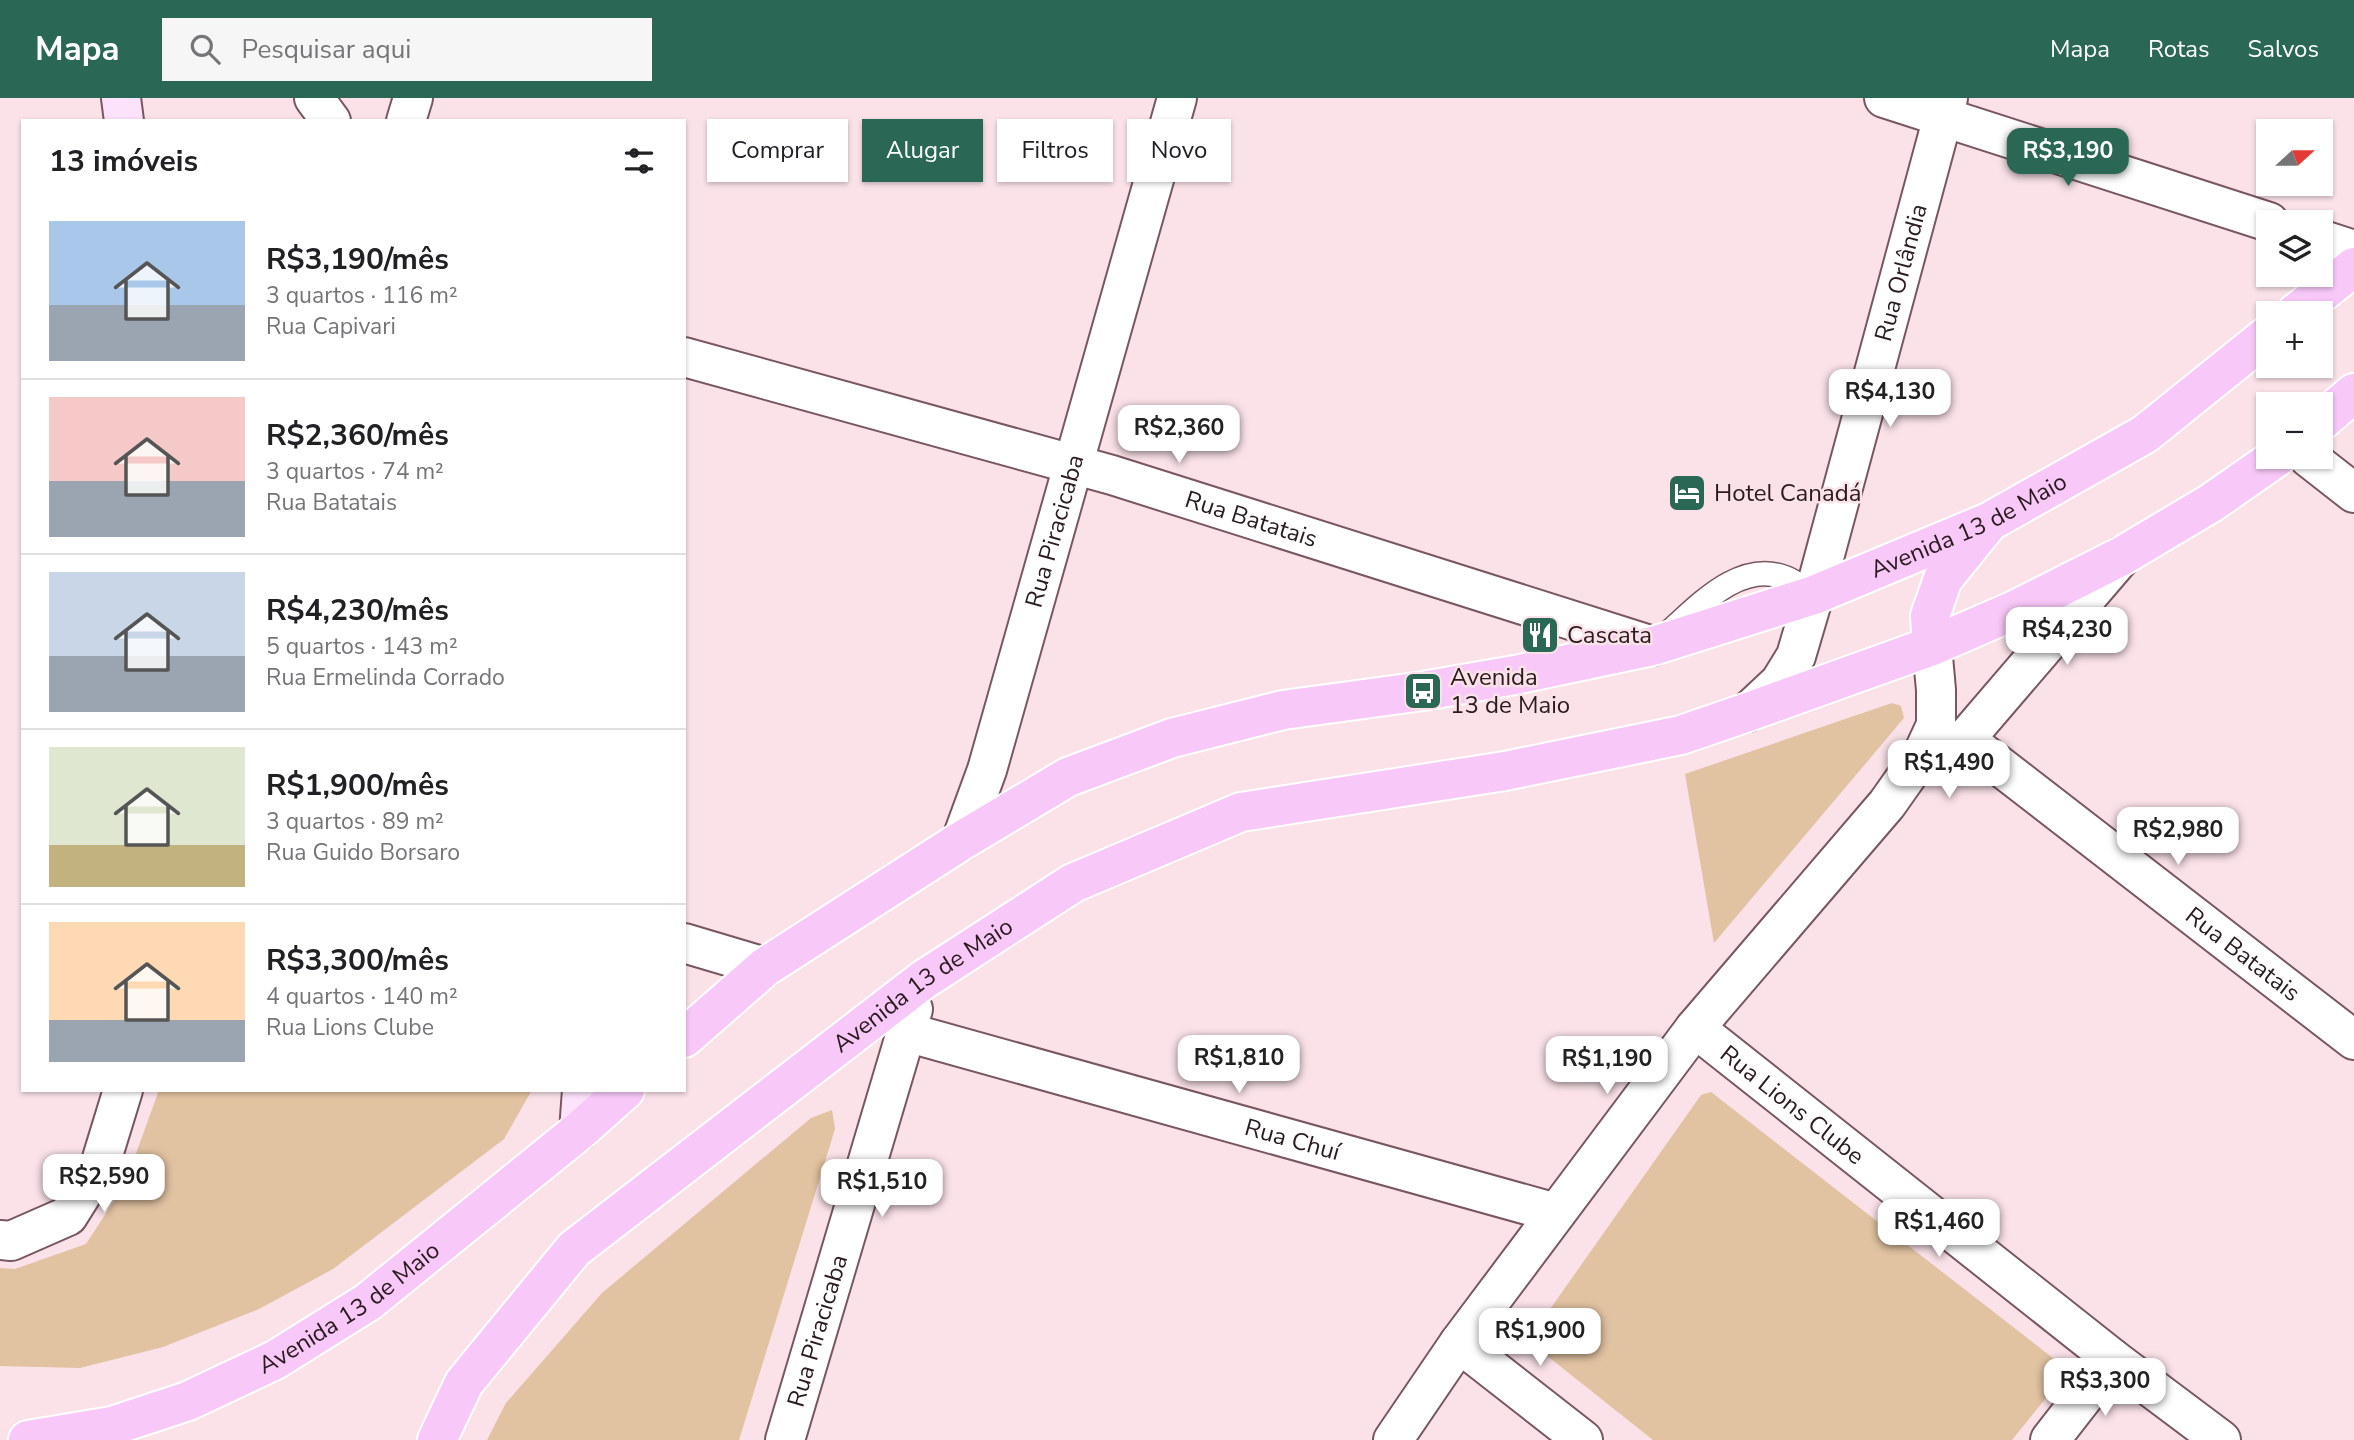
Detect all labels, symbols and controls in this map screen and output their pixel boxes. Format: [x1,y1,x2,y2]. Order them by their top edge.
search box [162,18,652,81]
text: Mapa [35,27,120,72]
icon: search [186,30,224,68]
text: Pesquisar aqui [242,32,411,67]
text: Mapa [2050,33,2110,65]
text: Rotas [2148,33,2210,65]
text: Salvos [2248,33,2319,65]
chip: Comprar [707,119,848,182]
chip: Alugar [862,119,983,182]
chip: Filtros [997,119,1113,182]
chip: Novo [1127,119,1231,182]
north arrow [2256,119,2333,196]
map controls [2256,119,2333,469]
pin: R$3,190 [2003,129,2133,188]
text: R$3,190 [2023,135,2113,166]
text: 13 imóveis [49,141,198,182]
icon: filters [620,142,658,180]
street label: Rua Orlândia [1867,200,1935,345]
button: layers [2256,210,2333,287]
text: R$3,190/mês [266,239,449,280]
icon: home [105,249,189,333]
text: 3 quartos · 116 m² [266,280,458,311]
button: + [2256,301,2333,378]
text: Rua Capivari [266,311,396,342]
pin: R$4,130 [1825,370,1955,429]
text: R$4,130 [1845,376,1935,407]
button: − [2256,392,2333,469]
pin: R$2,360 [1114,406,1244,465]
text: R$2,360 [1134,412,1224,443]
text: R$2,360/mês [266,415,449,456]
icon: home [105,425,189,509]
street label: Rua Piracicaba [1018,451,1091,611]
text: 3 quartos · 74 m² [266,456,444,487]
street label: Avenida 13 de Maio [1865,465,2073,586]
hotel icon: Hotel Canadá [1666,472,1708,514]
place label: Hotel Canadá [1714,477,1861,509]
street label: Rua Batatais [1181,483,1321,555]
text: Rua Batatais [266,487,397,518]
text: R$4,230/mês [266,590,449,631]
icon: home [105,600,189,684]
pin: R$4,230 [2002,608,2132,667]
restaurant icon: Cascata [1519,614,1561,656]
text: R$4,230 [2022,614,2112,645]
place label: Cascata [1567,619,1652,651]
text: 5 quartos · 143 m² [266,631,458,662]
place label: Avenida 13 de Maio [1450,661,1570,721]
text: Rua Ermelinda Corrado [266,662,505,693]
bus stop icon: Avenida 13 de Maio [1402,670,1444,712]
pin: R$1,490 [1884,740,2014,800]
text: R$1,490 [1904,747,1994,778]
text: R$1,900/mês [266,765,449,806]
icon: home [105,775,189,859]
text: 3 quartos · 89 m² [266,806,444,837]
pin: R$2,980 [2113,808,2243,867]
text: R$2,980 [2133,814,2223,845]
text: Rua Guido Borsaro [266,837,460,868]
street label: Rua Batatais [2179,900,2307,1009]
street label: Avenida 13 de Maio [826,910,1019,1060]
text: R$3,300/mês [266,940,449,981]
icon: home [105,950,189,1034]
text: 4 quartos · 140 m² [266,981,458,1012]
text: Rua Lions Clube [266,1012,434,1043]
pin: R$1,810 [1174,1035,1304,1095]
pin: R$1,190 [1542,1037,1672,1096]
street label: Rua Lions Clube [1714,1038,1871,1172]
text: R$1,810 [1194,1042,1284,1073]
text: R$1,190 [1562,1043,1652,1074]
street label: Rua Chuí [1241,1111,1345,1168]
pin: R$2,590 [39,1154,169,1214]
pin: R$1,510 [817,1160,947,1219]
text: R$2,590 [59,1161,149,1192]
text: R$1,510 [837,1166,927,1197]
pin: R$1,460 [1874,1200,2004,1259]
text: R$1,460 [1894,1206,1984,1237]
street label: Avenida 13 de Maio [253,1234,447,1381]
street label: Rua Piracicaba [780,1251,855,1411]
pin: R$1,900 [1475,1308,1605,1368]
text: R$1,900 [1495,1315,1585,1346]
pin: R$3,300 [2040,1358,2170,1418]
text: R$3,300 [2060,1365,2150,1396]

